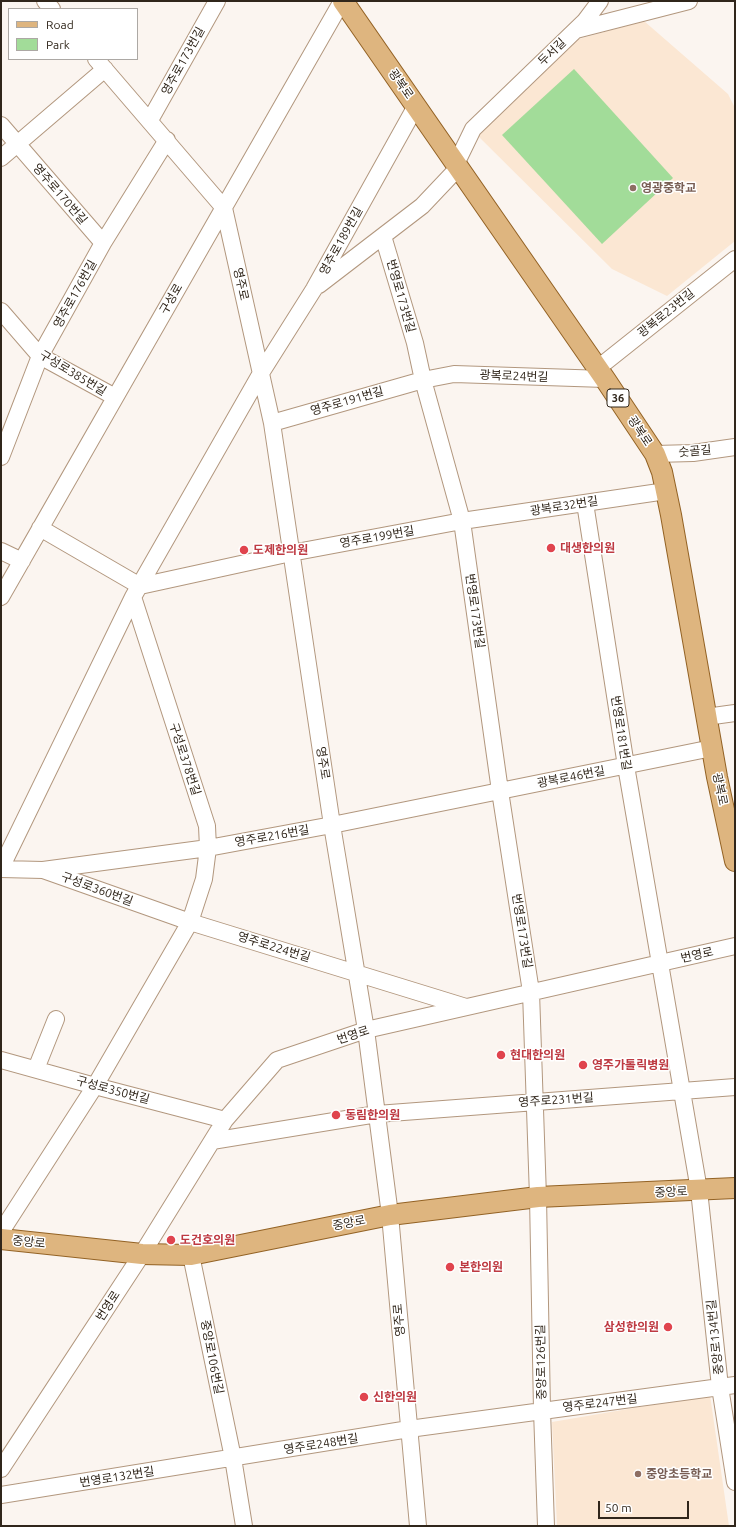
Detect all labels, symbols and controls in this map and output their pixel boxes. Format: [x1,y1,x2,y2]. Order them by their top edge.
legend [8,8,138,60]
text: Road [46,18,74,31]
street label: 영주로173번길 [158,24,208,98]
street label: 두서길 [535,35,569,69]
text: Park [46,38,70,51]
street label: 광복로 [386,66,416,102]
street label: 영주로170번길 [30,161,90,227]
place label: 영광중학교 [641,181,696,195]
marker: 영광중학교 [628,183,638,193]
street label: 영주로189번길 [316,204,366,278]
street label: 영주로176번길 [50,257,100,331]
street label: 번영로173번길 [384,258,418,334]
street label: 영주로 [230,266,252,302]
street label: 구성로 [156,281,186,317]
street label: 광복로23번길 [635,286,697,340]
street label: 구성로385번길 [37,347,109,399]
street label: 광복로24번길 [479,368,549,384]
street label: 영주로191번길 [309,384,385,418]
road number: 36 [607,389,629,407]
street label: 광복로 [625,413,655,449]
street label: 숫골길 [678,442,712,460]
street label: 광복로32번길 [529,494,599,518]
street label: 영주로199번길 [339,523,415,551]
place label: 대생한의원 [560,541,615,555]
marker: 대생한의원 [545,542,557,554]
place label: 도제한의원 [253,543,308,557]
marker: 도제한의원 [238,544,250,556]
street label: 번영로173번길 [463,573,487,649]
street label: 번영로181번길 [608,695,634,771]
street label: 구성로378번길 [166,721,204,797]
street label: 영주로 [313,746,333,780]
street label: 광복로46번길 [536,763,606,791]
street label: 광복로 [710,771,730,807]
street label: 영주로216번길 [234,822,310,850]
street label: 구성로360번길 [59,869,135,909]
street label: 번영로173번길 [509,893,535,969]
street label: 영주로224번길 [236,929,312,965]
street label: 번영로 [679,944,715,966]
street label: 번영로 [335,1023,371,1047]
place label: 현대한의원 [510,1048,565,1062]
marker: 현대한의원 [495,1049,507,1061]
place label: 영주가톨릭병원 [592,1058,669,1072]
marker: 영주가톨릭병원 [577,1059,589,1071]
street label: 구성로350번길 [75,1073,151,1107]
street label: 영주로231번길 [518,1090,594,1110]
place label: 동림한의원 [345,1108,400,1122]
marker: 동림한의원 [330,1109,342,1121]
street label: 중앙로 [654,1184,688,1200]
street label: 중앙로 [331,1213,367,1233]
street label: 중앙로 [12,1233,46,1251]
place label: 도건호의원 [180,1233,235,1247]
marker: 도건호의원 [165,1234,177,1246]
place label: 본한의원 [459,1260,503,1274]
marker: 본한의원 [444,1261,456,1273]
street label: 번영로 [93,1288,123,1324]
street label: 중앙로134번길 [704,1299,726,1375]
street label: 영주로 [390,1303,408,1337]
street label: 중앙로106번길 [198,1319,226,1395]
place label: 삼성한의원 [604,1320,659,1334]
marker: 삼성한의원 [662,1321,674,1333]
street label: 중앙로126번길 [533,1324,549,1400]
place label: 신한의원 [373,1390,417,1404]
marker: 신한의원 [358,1391,370,1403]
street label: 영주로247번길 [562,1391,638,1415]
street label: 영주로248번길 [283,1431,359,1457]
street label: 번영로132번길 [79,1464,155,1490]
place label: 중앙초등학교 [646,1467,712,1481]
marker: 중앙초등학교 [633,1469,643,1479]
scale bar [600,1493,691,1519]
text: 50 m [605,1501,632,1514]

